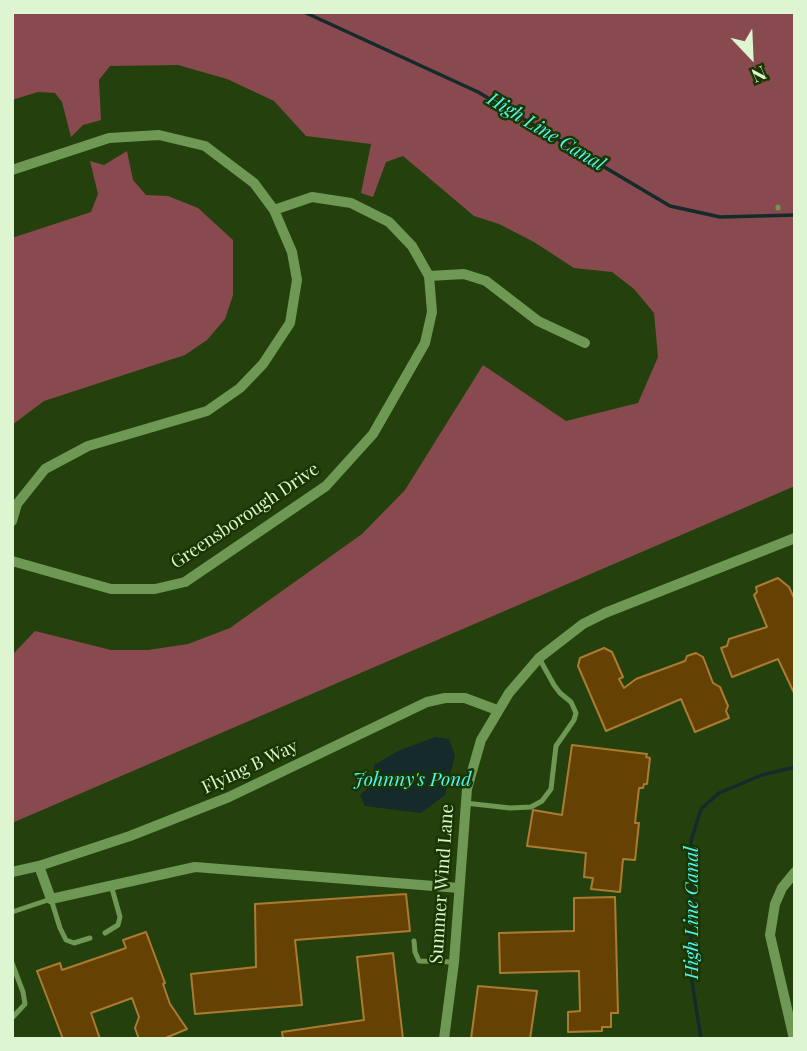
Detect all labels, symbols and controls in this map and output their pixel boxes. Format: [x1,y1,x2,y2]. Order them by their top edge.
north arrow [716,21,786,91]
text: N [748,61,771,90]
water label: High Line Canal [483,88,609,176]
street label: Greensborough Drive [167,458,323,574]
street label: Flying B Way [199,735,301,799]
water label: Johnny's Pond [353,769,471,791]
street label: Summer Wind Lane [426,803,458,965]
water label: High Line Canal [681,846,703,980]

